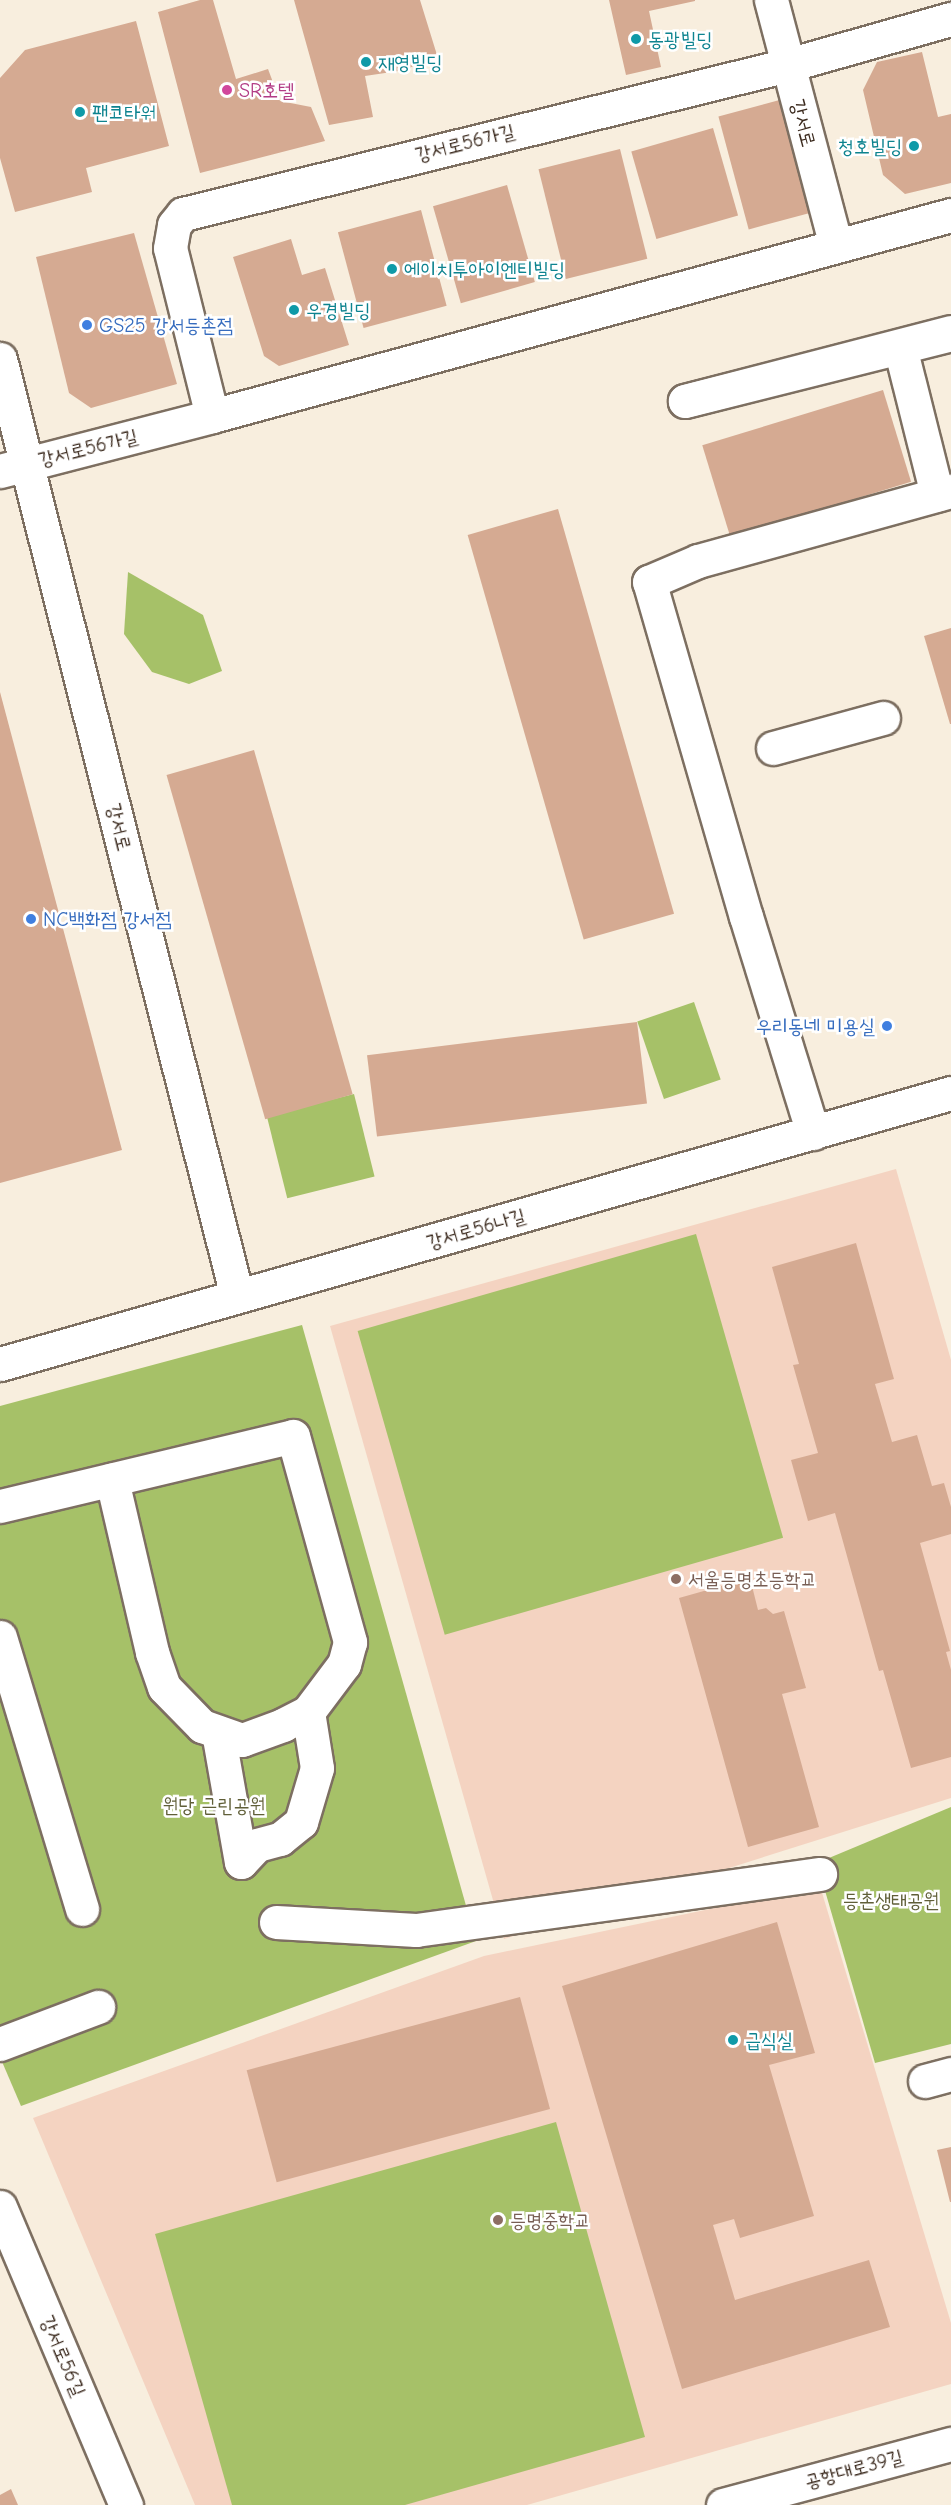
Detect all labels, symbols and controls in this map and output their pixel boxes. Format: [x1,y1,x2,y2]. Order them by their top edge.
place label: 동광빌딩 [648,27,712,51]
marker: 동광빌딩 [629,32,643,46]
place label: 재영빌딩 [378,50,442,74]
marker: 재영빌딩 [359,55,373,69]
place label: SR호텔 [239,78,294,102]
marker: SR호텔 [220,83,234,97]
street label: 강서로 [785,97,821,149]
place label: 팬코타워 [92,100,156,124]
marker: 팬코타워 [73,105,87,119]
street label: 강서로56가길 [413,119,517,167]
place label: 청호빌딩 [838,134,902,158]
marker: 청호빌딩 [907,139,921,153]
place label: 에이치투아이엔티빌딩 [404,257,565,281]
marker: 에이치투아이엔티빌딩 [385,262,399,276]
place label: 우경빌딩 [306,298,370,322]
marker: 우경빌딩 [287,303,301,317]
place label: GS25 강서등촌점 [99,313,233,337]
marker: GS25 강서등촌점 [80,318,94,332]
street label: 강서로56가길 [36,424,140,472]
street label: 강서로 [102,801,136,853]
place label: NC백화점 강서점 [43,907,172,931]
marker: NC백화점 강서점 [24,912,38,926]
place label: 우리동네 미용실 [756,1014,875,1038]
marker: 우리동네 미용실 [880,1019,894,1033]
street label: 강서로56나길 [424,1203,528,1255]
place label: 서울등명초등학교 [688,1567,817,1591]
marker: 서울등명초등학교 [669,1572,683,1586]
park label: 원당 근린공원 [162,1793,266,1817]
park label: 등촌생태공원 [843,1888,939,1912]
place label: 급식실 [745,2028,793,2052]
marker: 급식실 [726,2033,740,2047]
place label: 등명중학교 [510,2208,590,2232]
marker: 등명중학교 [491,2213,505,2227]
street label: 강서로56길 [35,2312,91,2400]
street label: 공항대로39길 [802,2444,906,2494]

